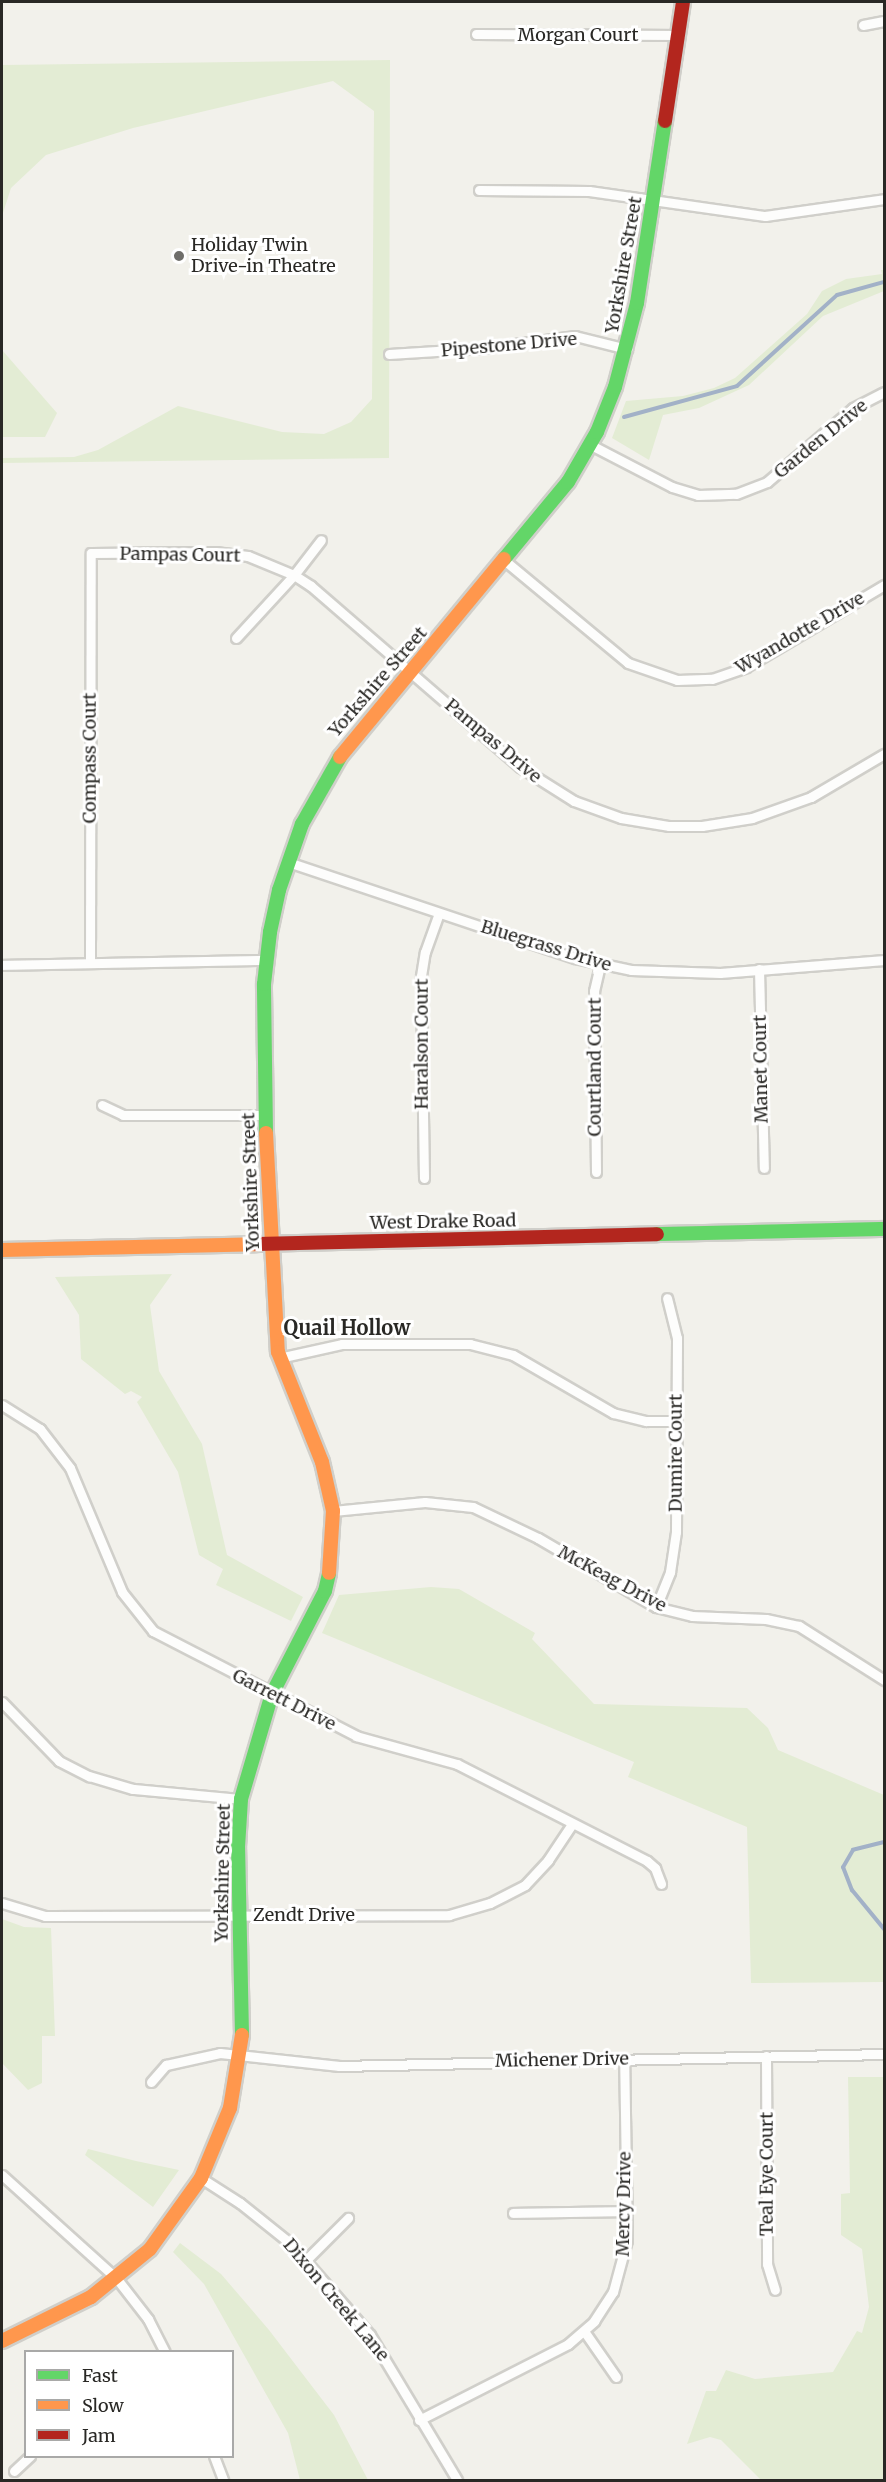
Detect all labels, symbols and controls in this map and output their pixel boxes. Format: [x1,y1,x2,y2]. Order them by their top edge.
street label: Morgan Court [518,24,638,46]
street label: Yorkshire Street [601,195,647,335]
place label: Holiday Twin Drive-in Theatre [191,235,336,278]
marker: Holiday Twin Drive-in Theatre [172,249,186,263]
street label: Pipestone Drive [440,328,578,362]
street label: Garden Drive [770,395,872,483]
street label: Pampas Court [119,543,241,567]
street label: Wyandotte Drive [732,587,868,679]
street label: Yorkshire Street [324,623,432,741]
street label: Compass Court [79,693,101,823]
street label: Pampas Drive [440,694,546,788]
street label: Bluegrass Drive [478,916,614,976]
street label: Haralson Court [411,978,433,1110]
street label: Courtland Court [584,998,606,1136]
street label: Manet Court [749,1015,773,1123]
street label: Yorkshire Street [238,1112,264,1252]
street label: West Drake Road [370,1210,516,1234]
district label: Quail Hollow [284,1315,410,1339]
street label: Dumire Court [665,1394,687,1512]
street label: McKeag Drive [554,1541,670,1617]
street label: Garrett Drive [229,1665,339,1735]
street label: Yorkshire Street [211,1803,235,1943]
street label: Zendt Drive [253,1904,355,1926]
street label: Michener Drive [495,2048,629,2072]
street label: Teal Eye Court [756,2112,778,2236]
street label: Mercy Drive [612,2151,636,2257]
street label: Dixon Creek Lane [279,2234,393,2366]
legend [24,2350,234,2458]
text: Fast [82,2364,118,2387]
text: Slow [82,2394,124,2417]
text: Jam [82,2424,116,2447]

